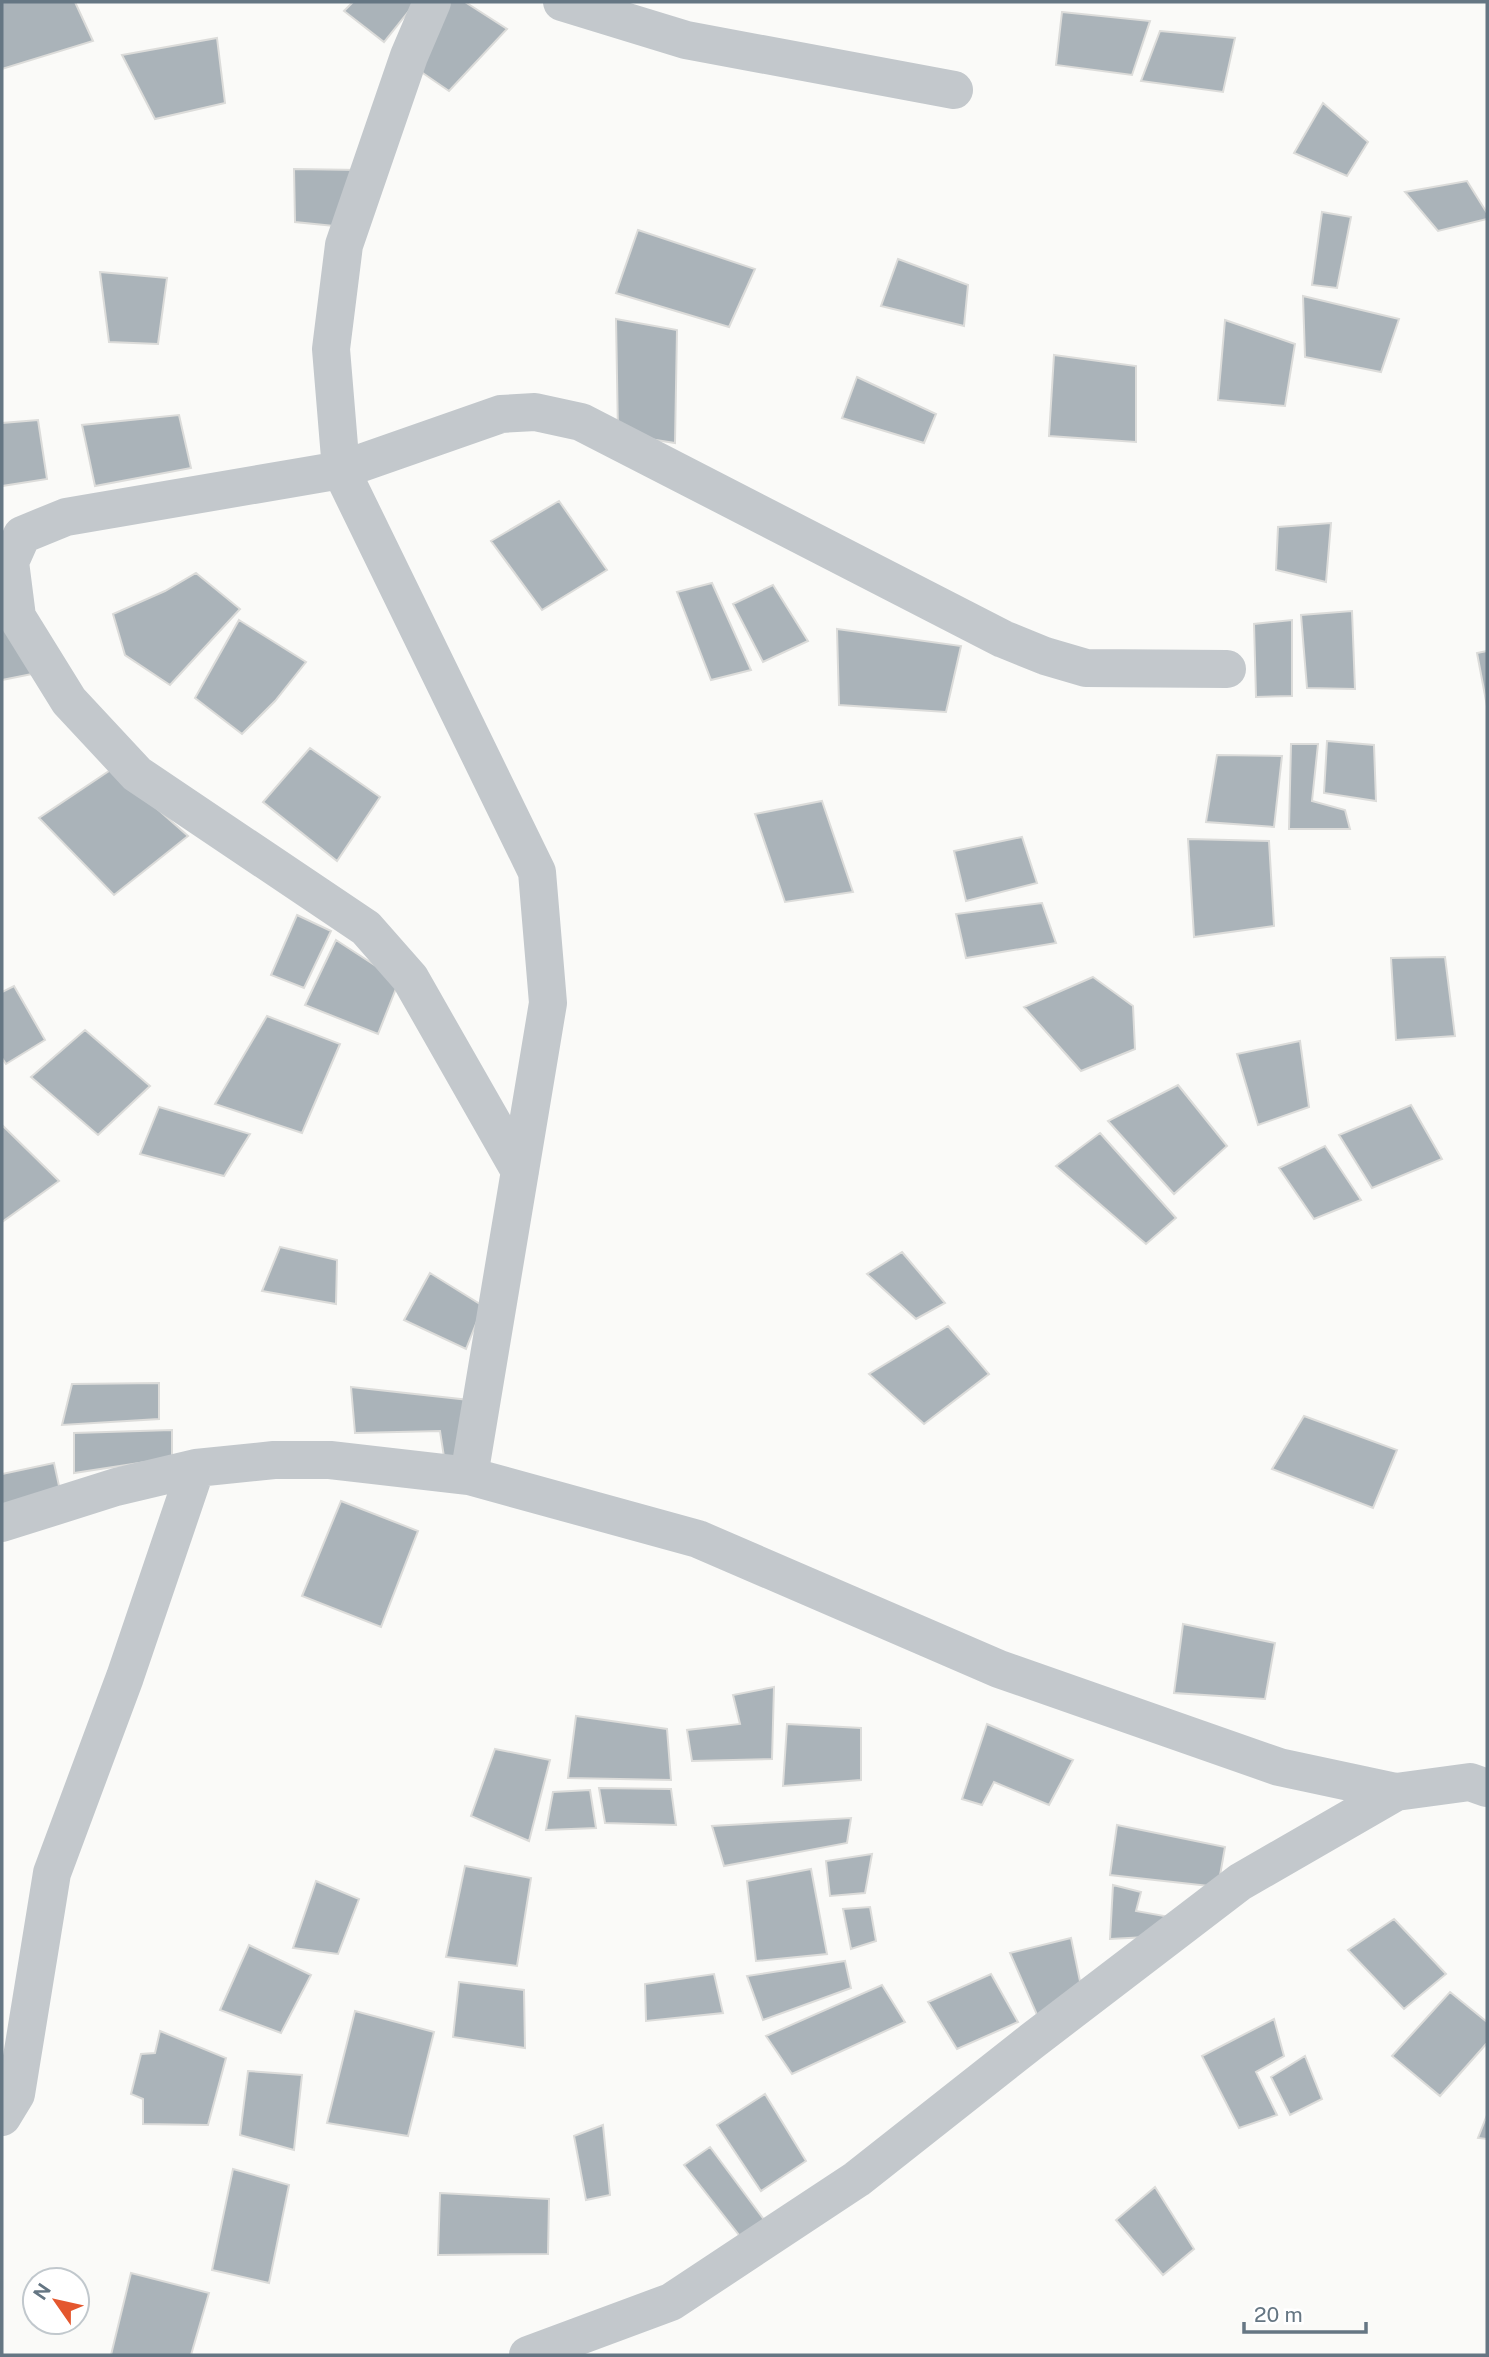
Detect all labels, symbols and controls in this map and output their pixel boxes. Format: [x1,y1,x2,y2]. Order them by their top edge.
north arrow [21,2266,91,2336]
text: N [29,2279,55,2304]
scale bar [1244,2290,1366,2334]
text: 20 m [1254,2302,1303,2327]

